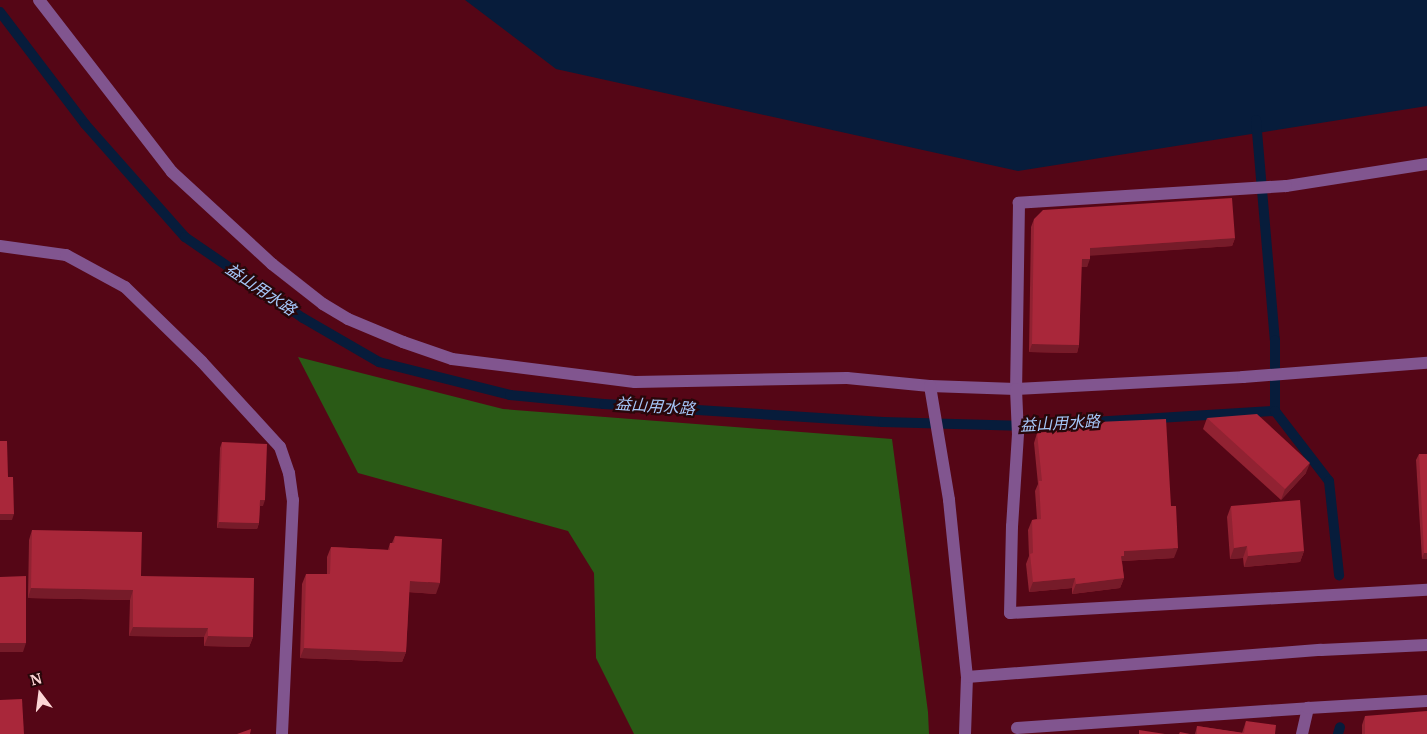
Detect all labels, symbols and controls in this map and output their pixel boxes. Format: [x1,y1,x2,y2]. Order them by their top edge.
water label: 益山用水路 [222,259,300,319]
water label: 益山用水路 [614,394,696,418]
water label: 益山用水路 [1020,411,1100,435]
north arrow [15,669,65,719]
text: N [28,669,44,690]

